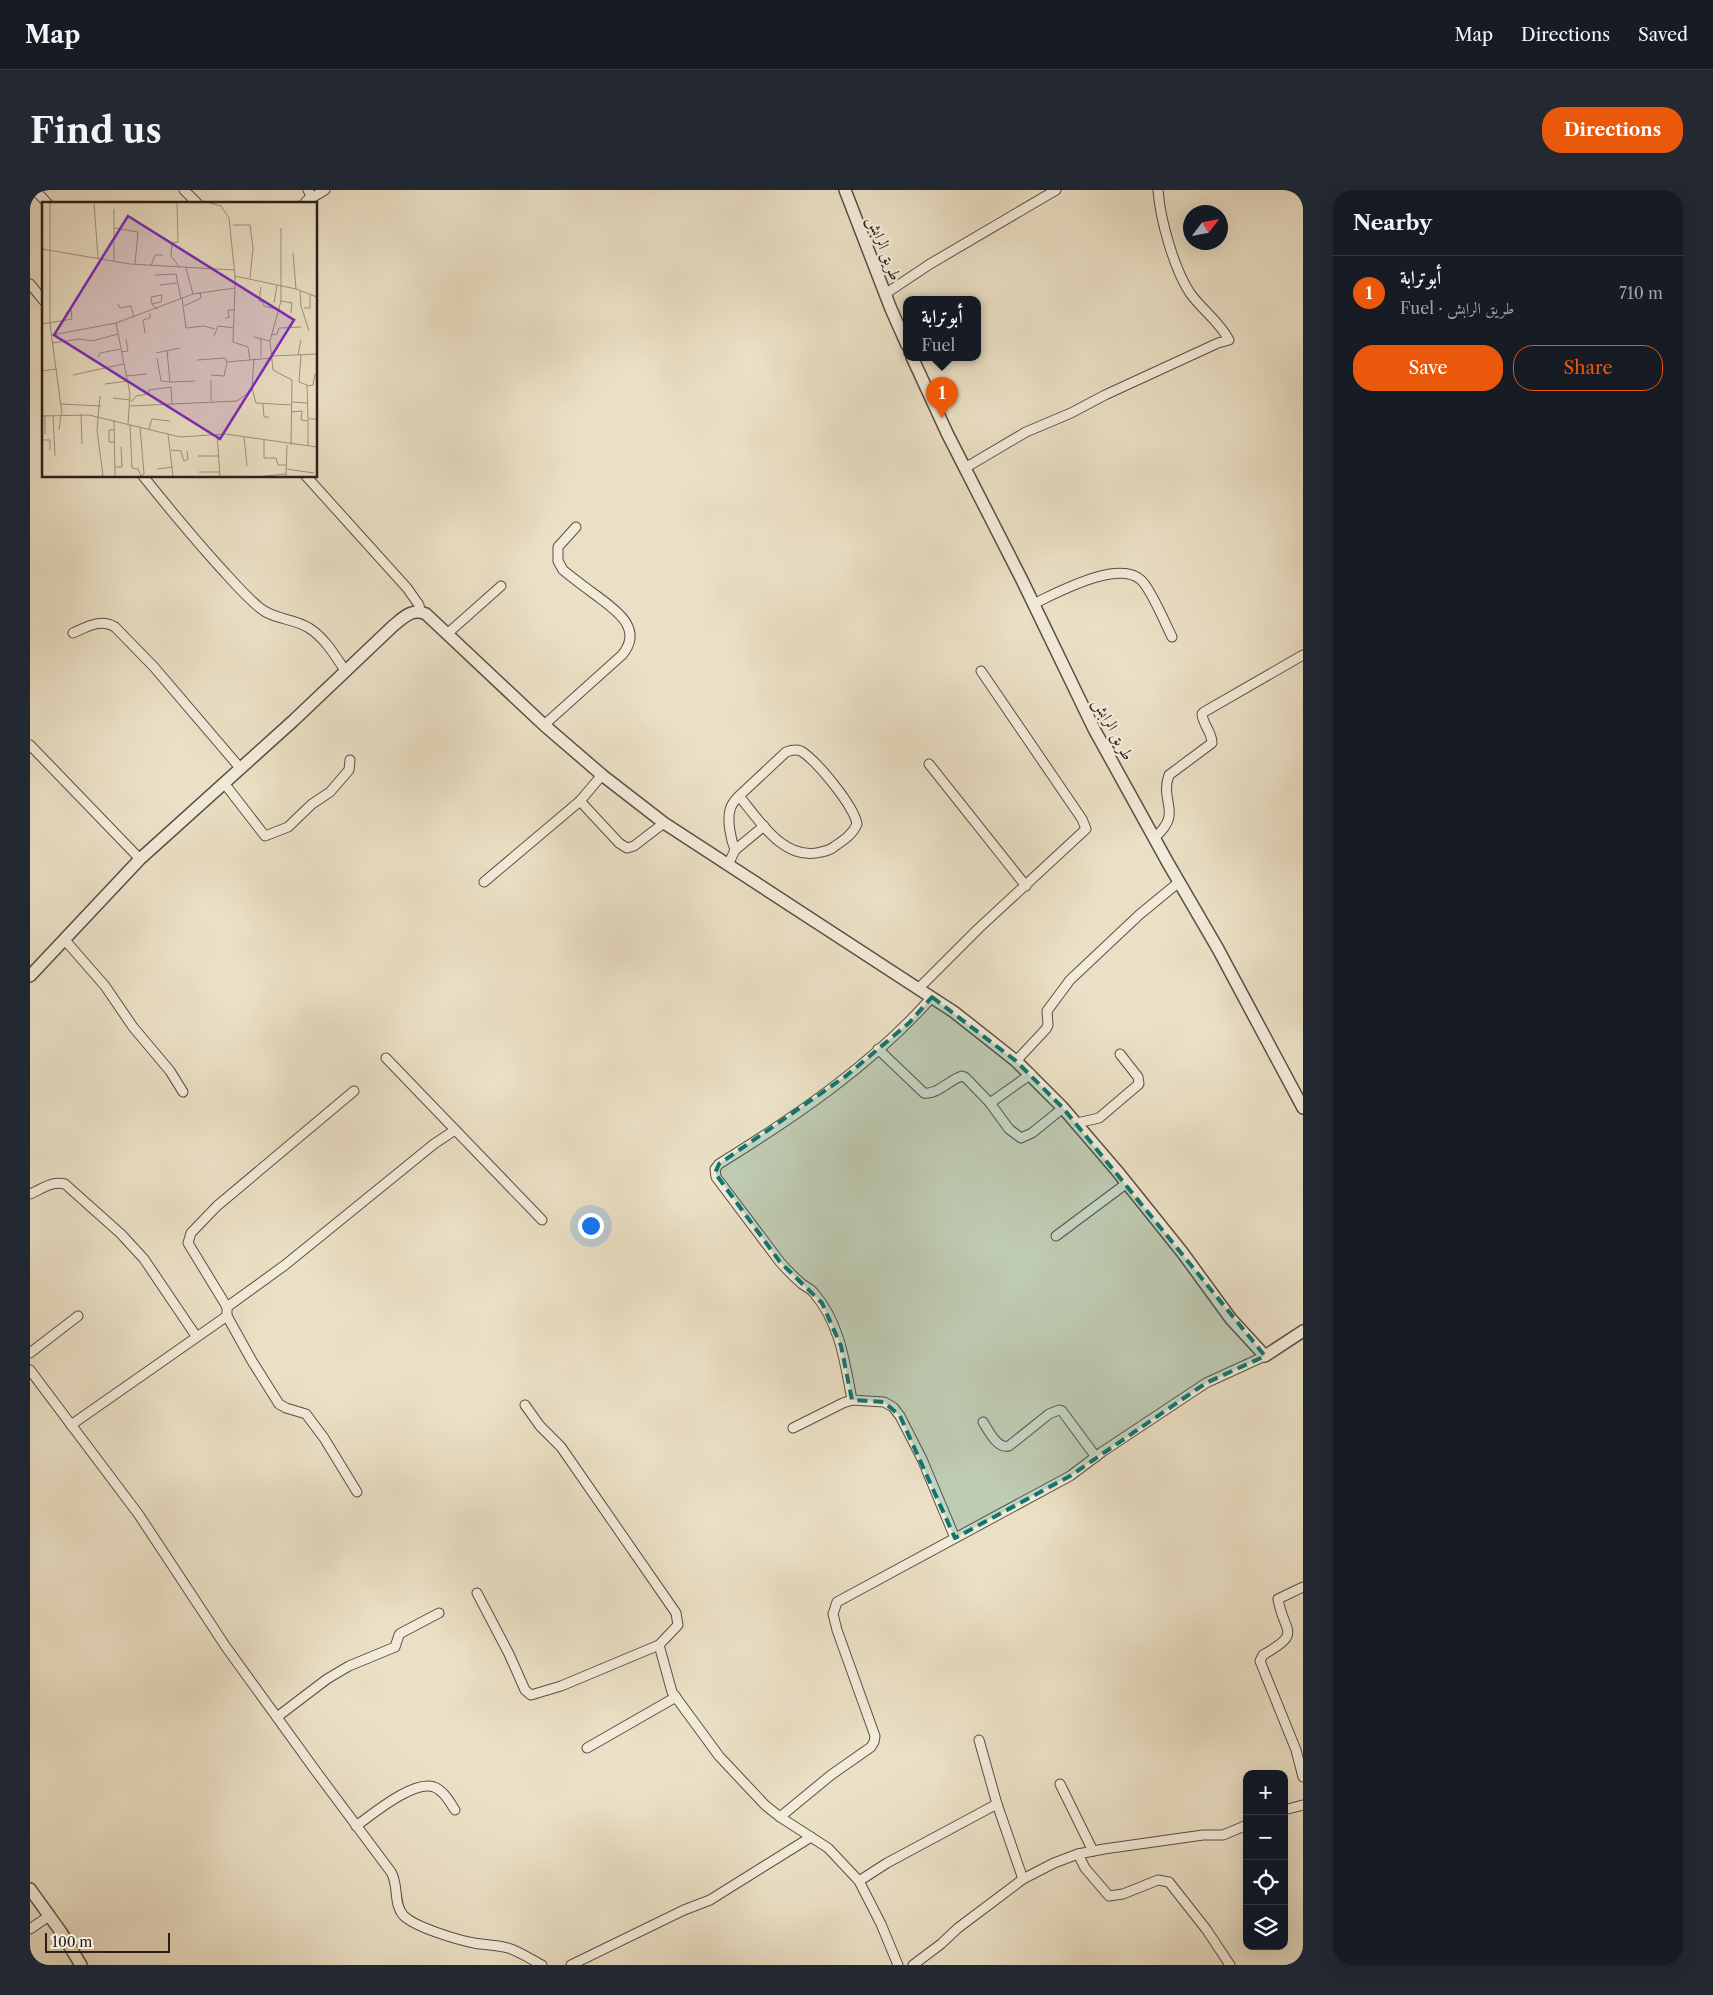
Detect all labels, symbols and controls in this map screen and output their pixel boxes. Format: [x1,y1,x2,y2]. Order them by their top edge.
text: Map [25,20,80,49]
text: Map [1454,24,1493,46]
text: Directions [1521,24,1610,46]
text: Saved [1638,24,1688,46]
button: Directions [1542,107,1683,153]
text: Find us [30,109,162,152]
inset map [42,202,318,478]
north arrow [1183,205,1228,250]
text: Nearby [1353,210,1432,235]
street label: طريق الرابش [863,213,906,283]
text: أبوترابة [1400,266,1441,289]
text: 1 [1365,283,1373,303]
text: 710 m [1619,283,1663,303]
popup [903,296,981,361]
text: Fuel · طريق الرابش [1400,298,1514,318]
text: أبوترابة [921,305,963,328]
text: Fuel [921,335,955,355]
button: Save [1353,345,1503,391]
button: Share [1513,345,1663,391]
pin: 1 [926,377,958,418]
street label: طريق الرابش [1088,695,1139,764]
your location [578,1213,604,1239]
map controls [1243,1770,1288,1950]
button: + [1243,1770,1288,1815]
button: − [1243,1815,1288,1860]
button: locate [1243,1860,1288,1905]
button: layers [1243,1905,1288,1950]
scale bar [45,1930,170,1953]
text: 100 m [52,1933,92,1951]

